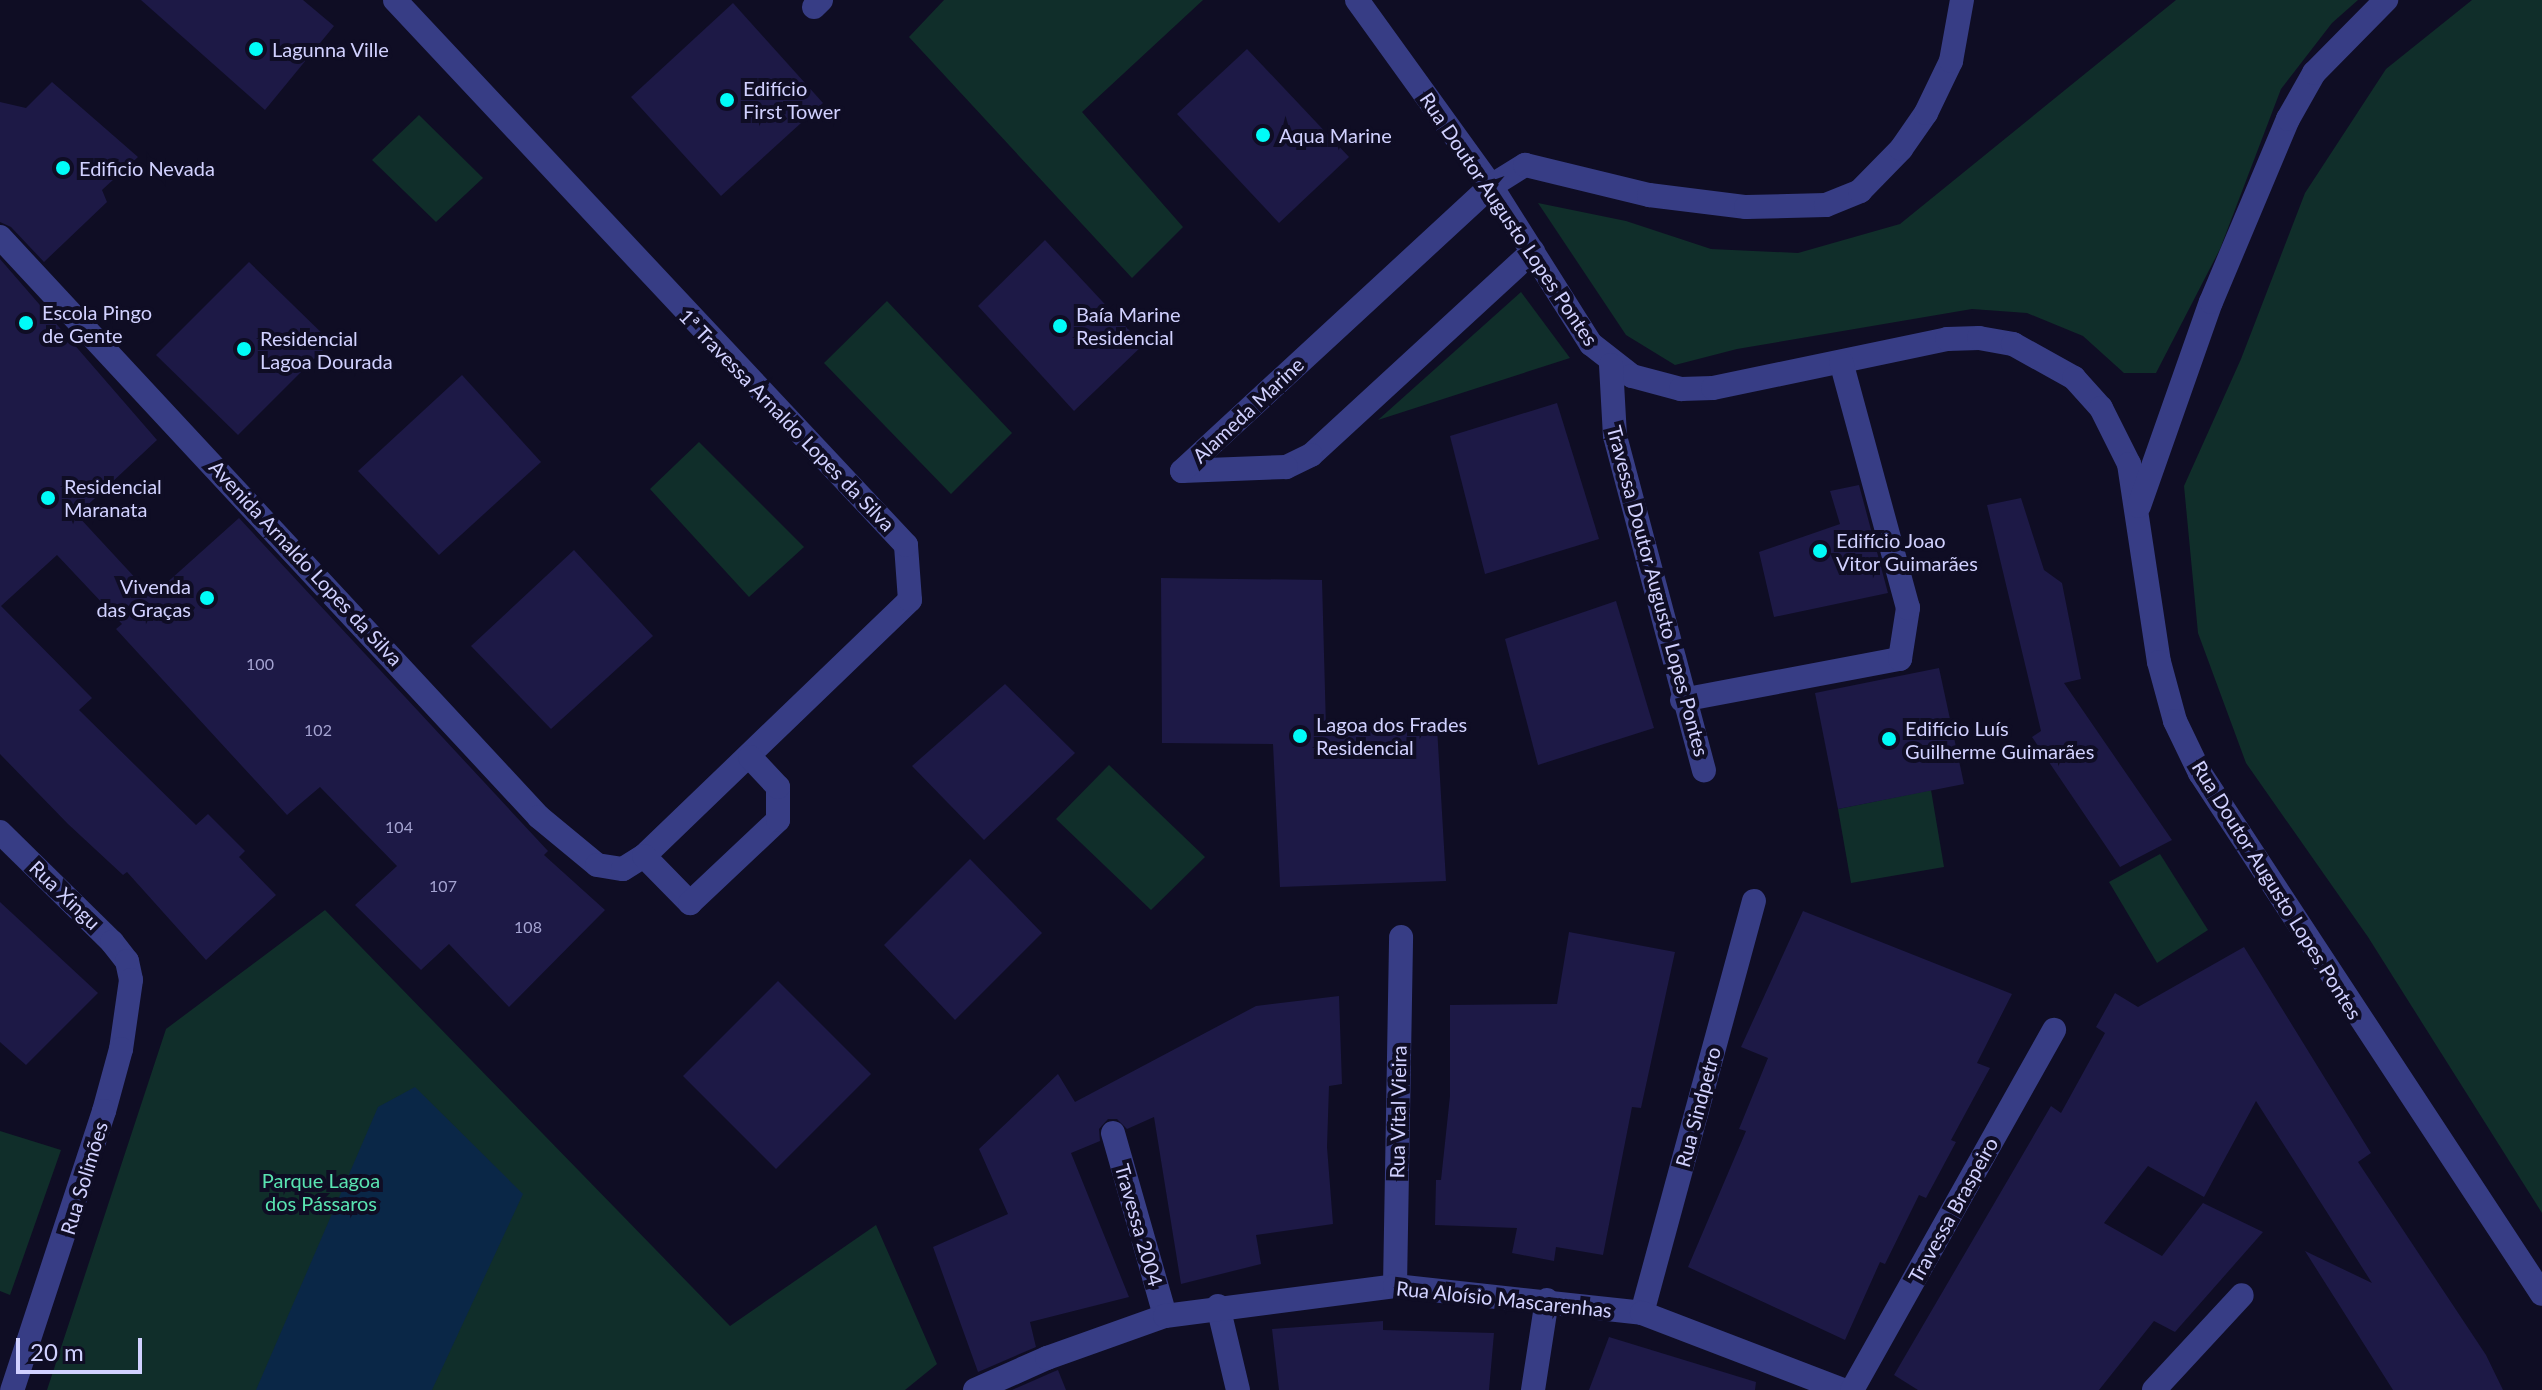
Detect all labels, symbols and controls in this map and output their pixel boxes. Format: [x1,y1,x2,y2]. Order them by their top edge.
place label: Lagunna Ville [272,37,389,61]
marker: Lagunna Ville [247,40,265,58]
place label: Edifício First Tower [743,76,841,123]
street label: Rua Doutor Augusto Lopes Pontes [1415,87,1603,351]
marker: Edifício First Tower [718,91,736,109]
place label: Aqua Marine [1279,123,1392,147]
marker: Aqua Marine [1254,126,1272,144]
place label: Edificio Nevada [79,156,215,180]
marker: Edificio Nevada [54,159,72,177]
place label: Escola Pingo de Gente [42,300,152,347]
place label: Baía Marine Residencial [1076,302,1181,349]
street label: 1ª Travessa Arnaldo Lopes da Silva [674,303,900,537]
marker: Escola Pingo de Gente [17,314,35,332]
marker: Baía Marine Residencial [1051,317,1069,335]
place label: Residencial Lagoa Dourada [260,326,393,373]
marker: Residencial Lagoa Dourada [235,340,253,358]
street label: Alameda Marine [1187,352,1309,468]
street label: Travessa Doutor Augusto Lopes Pontes [1602,422,1714,760]
street label: Avenida Arnaldo Lopes da Silva [204,455,408,671]
place label: Residencial Maranata [64,474,162,521]
marker: Residencial Maranata [39,489,57,507]
place label: Edifício Joao Vitor Guimarães [1836,528,1978,575]
marker: Edifício Joao Vitor Guimarães [1811,542,1829,560]
place label: Vivenda das Graças [96,574,191,621]
marker: Vivenda das Graças [198,589,216,607]
house number: 100 [246,654,274,674]
place label: Lagoa dos Frades Residencial [1316,712,1467,759]
place label: Edifício Luís Guilherme Guimarães [1905,716,2094,763]
house number: 102 [304,720,332,740]
marker: Lagoa dos Frades Residencial [1291,727,1309,745]
marker: Edifício Luís Guilherme Guimarães [1880,730,1898,748]
street label: Rua Doutor Augusto Lopes Pontes [2187,756,2367,1024]
house number: 104 [385,817,413,837]
street label: Rua Xingu [25,856,105,934]
house number: 107 [429,876,457,896]
house number: 108 [514,917,542,937]
street label: Rua Sindpetro [1670,1044,1726,1170]
street label: Rua Vital Vieira [1385,1045,1411,1179]
street label: Rua Solimões [55,1119,113,1237]
street label: Travessa Braspeiro [1903,1133,2003,1287]
street label: Travessa 2004 [1110,1161,1168,1289]
park label: Parque Lagoa dos Pássaros [262,1169,380,1216]
street label: Rua Aloísio Mascarenhas [1395,1276,1613,1322]
scale bar [20,1322,146,1372]
text: 20 m [30,1337,84,1366]

